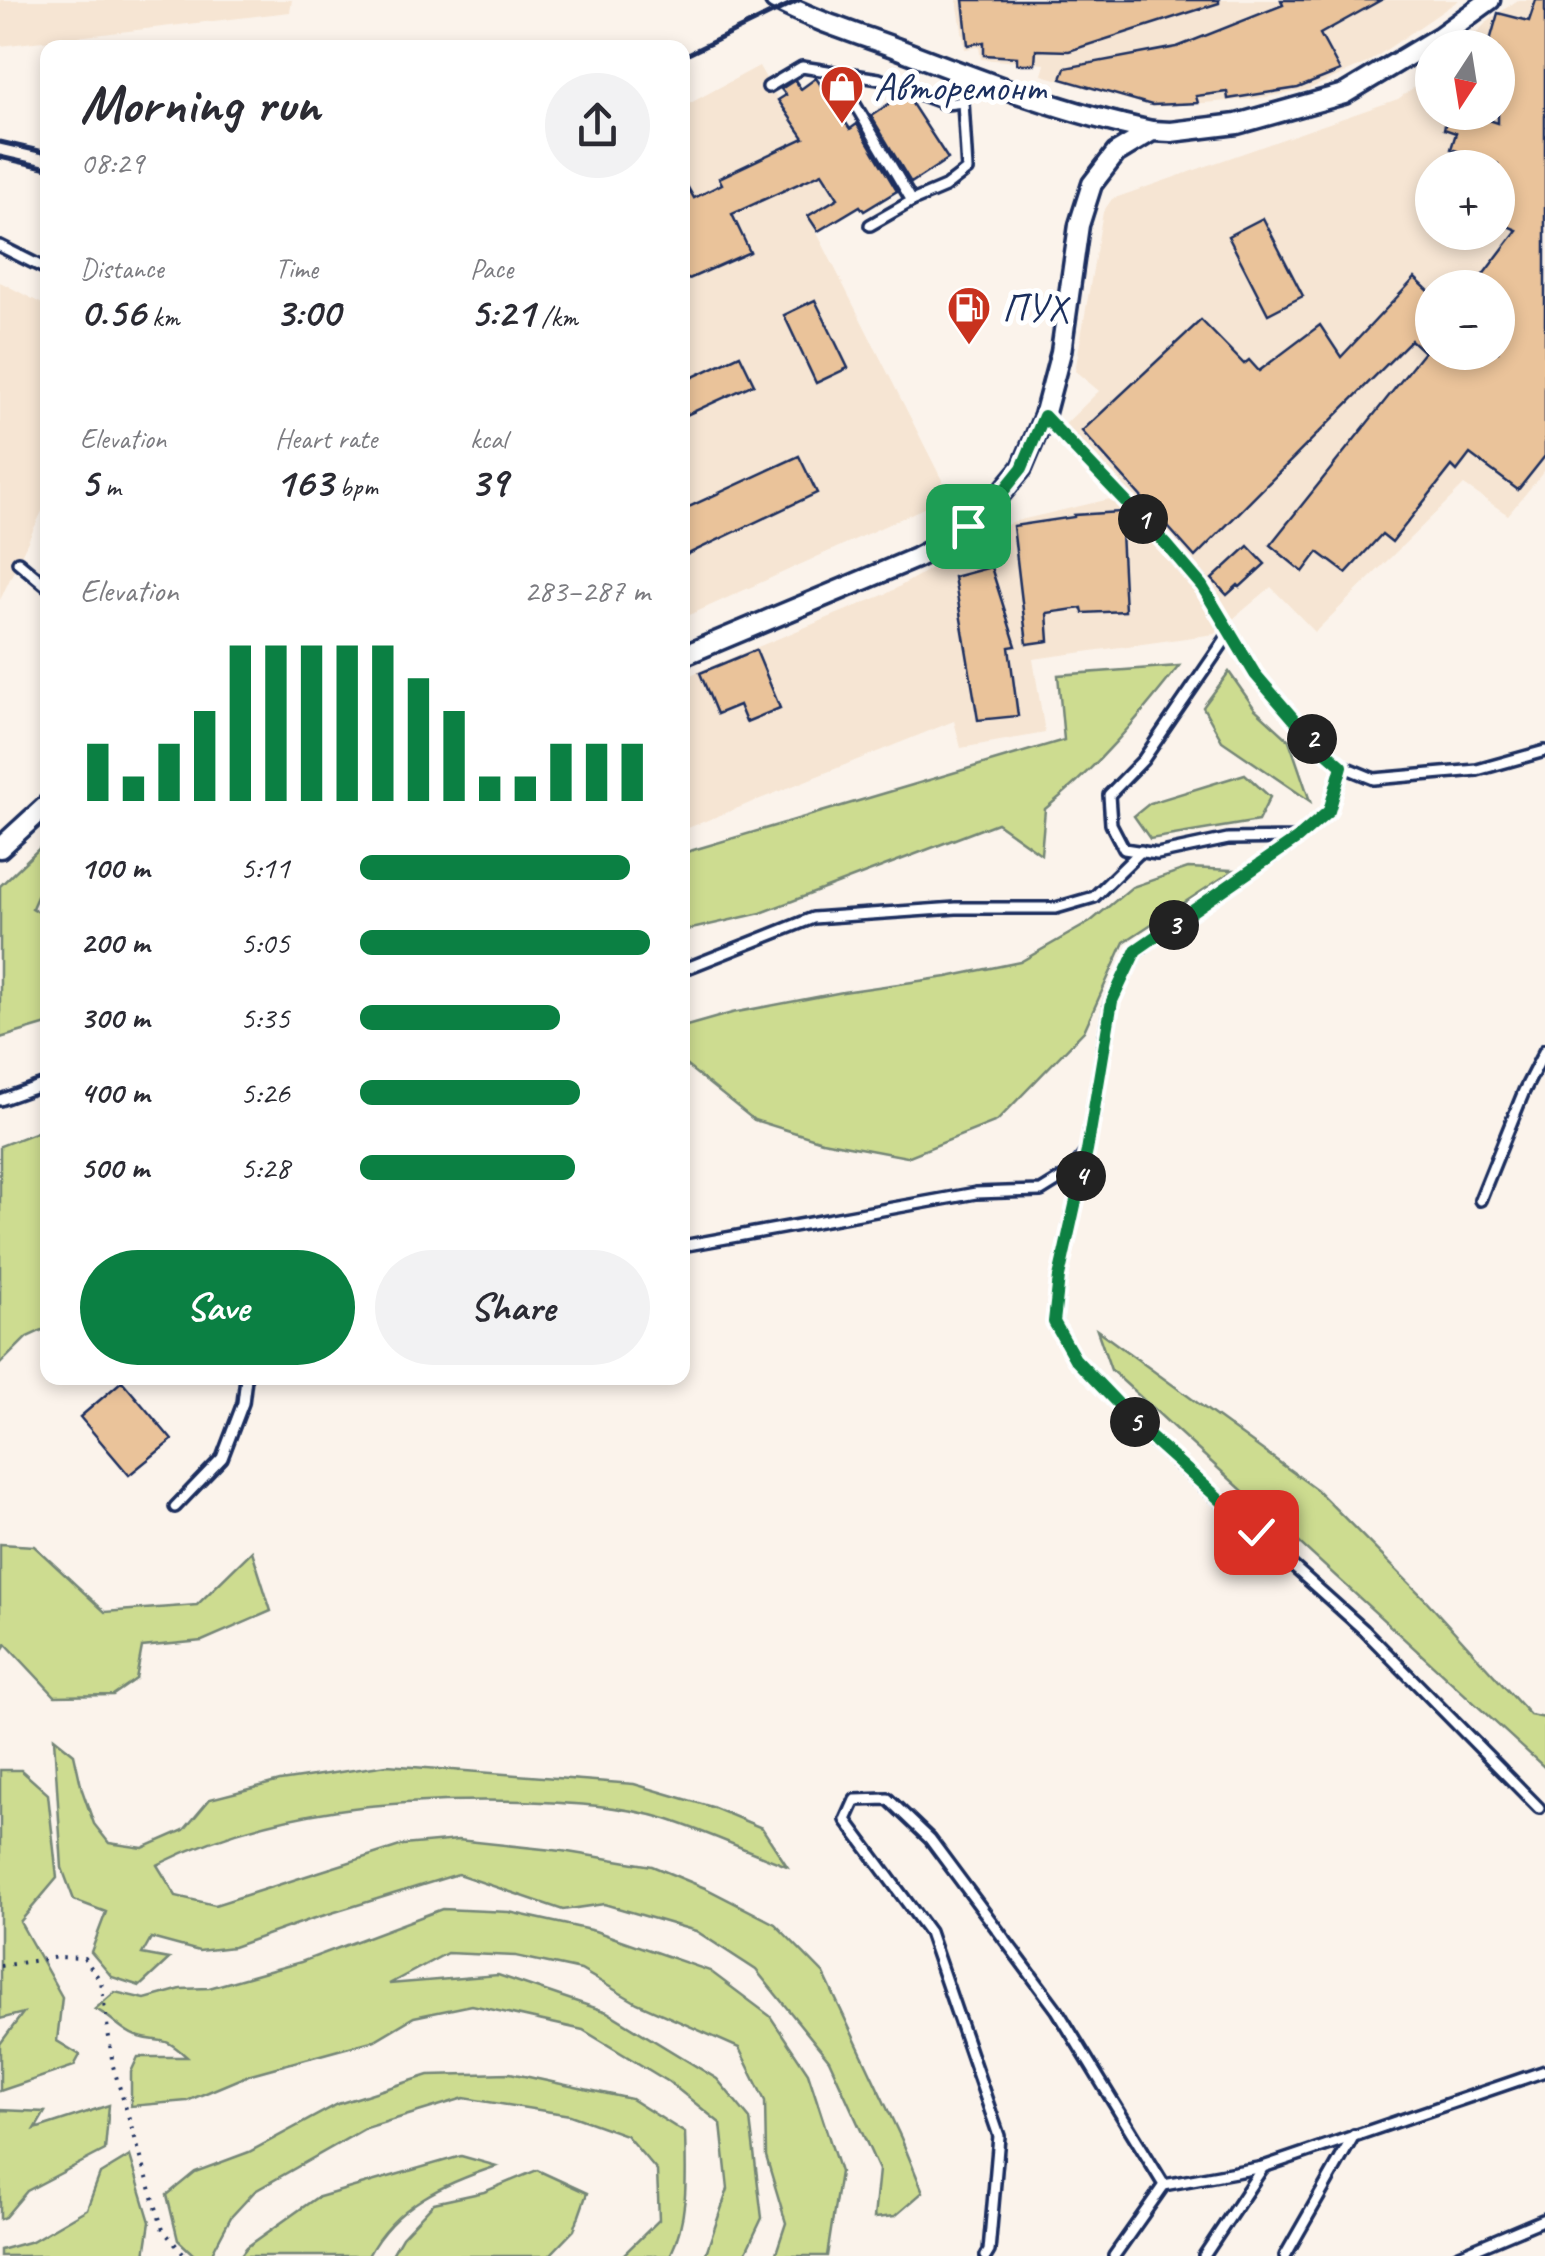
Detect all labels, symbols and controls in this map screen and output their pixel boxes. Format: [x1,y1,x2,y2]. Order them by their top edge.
north arrow [1415,30,1515,130]
map controls [1415,30,1515,370]
place label: Авторемонт [874,62,1048,112]
shop icon: Авторемонт [819,64,865,125]
text: Morning run [80,69,320,139]
button: share [545,73,650,178]
text: 08:29 [80,142,144,183]
button: + [1415,150,1515,250]
text: Distance [80,251,164,286]
text: Time [275,251,318,286]
text: Pace [470,251,513,286]
button: − [1415,270,1515,370]
place label: ПУХ [1002,283,1071,333]
fuel station icon: ПУХ [946,285,992,346]
text: 0.56 [80,286,145,339]
text: 3:00 [275,286,340,339]
text: 5:21 [470,286,534,339]
text: km [145,299,179,334]
text: /km [534,299,578,334]
text: Elevation [80,421,166,456]
text: Heart rate [275,421,377,456]
text: kcal [470,421,507,456]
text: 5 [80,456,98,509]
text: 163 [275,456,333,509]
text: 39 [470,456,507,509]
text: m [98,469,121,504]
text: bpm [333,469,378,504]
pin [926,484,1011,569]
pin: 1 [1118,494,1168,544]
icon: arrive [941,499,996,554]
text: 1 [1137,501,1149,536]
text: Elevation [80,570,178,611]
text: 283–287 m [524,570,650,611]
pin: 2 [1287,714,1337,764]
text: 2 [1306,721,1318,756]
text: 100 m [80,847,149,888]
text: 5:11 [240,847,290,888]
pin: 3 [1149,900,1199,950]
text: 3 [1168,907,1180,942]
text: 200 m [80,922,149,963]
text: 5:05 [240,922,290,963]
text: 300 m [80,997,149,1038]
text: 5:35 [240,997,290,1038]
text: 400 m [80,1072,149,1113]
text: 5:26 [240,1072,290,1113]
text: 500 m [80,1147,149,1188]
text: 5:28 [240,1147,290,1188]
pin: 4 [1056,1151,1106,1201]
text: 4 [1075,1158,1087,1193]
button: Save [80,1250,355,1365]
button: Share [375,1250,650,1365]
pin: 5 [1110,1397,1160,1447]
text: 5 [1129,1404,1141,1439]
pin [1214,1490,1299,1575]
icon: check [1229,1505,1284,1560]

